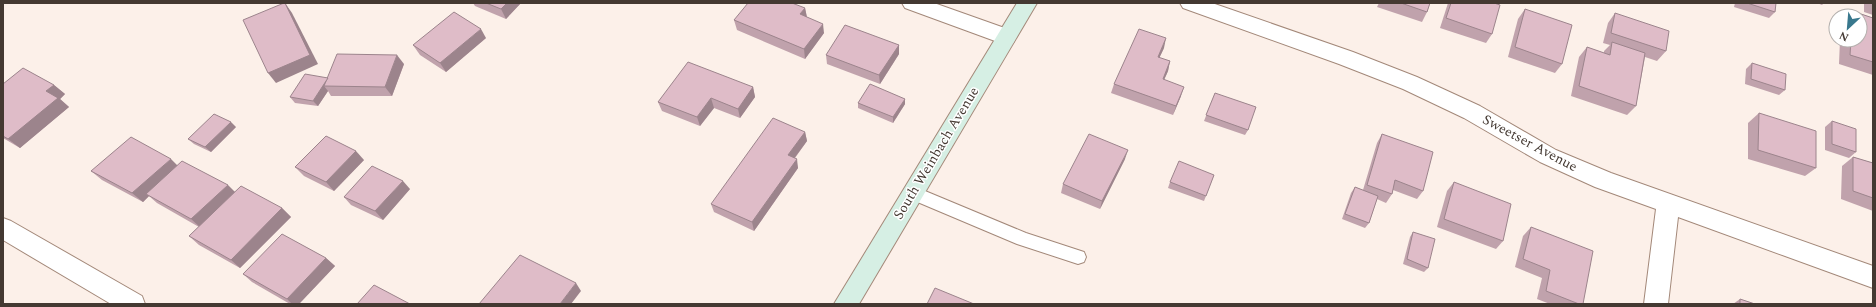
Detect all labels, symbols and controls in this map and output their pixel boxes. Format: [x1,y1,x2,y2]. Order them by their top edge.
north arrow [1828,8,1868,48]
text: N [1836,27,1852,46]
street label: South Weinbach Avenue [888,82,984,223]
street label: Sweetser Avenue [1479,109,1581,177]

